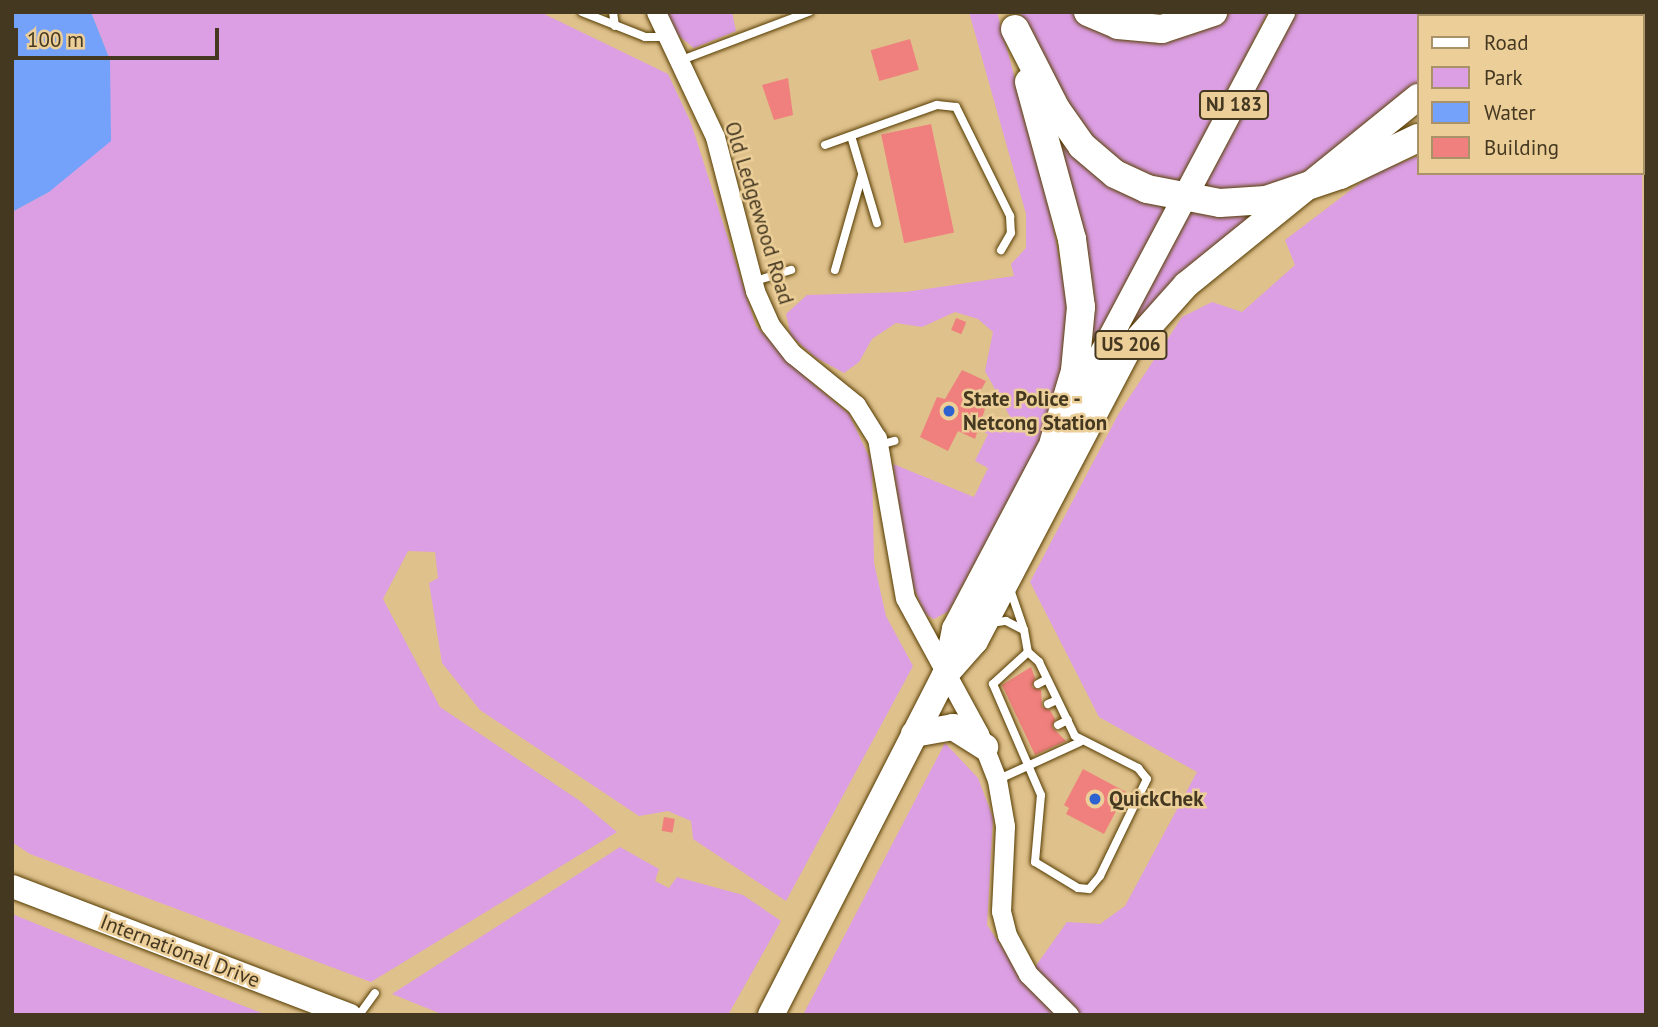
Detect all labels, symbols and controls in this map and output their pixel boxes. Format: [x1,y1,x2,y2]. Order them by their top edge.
scale bar [18,14,222,58]
legend [1416,14,1644,175]
text: 100 m [27,26,84,53]
text: Road [1484,29,1528,56]
text: Park [1484,64,1523,91]
road number: NJ 183 [1199,90,1269,120]
text: Water [1484,99,1536,126]
street label: Old Ledgewood Road [719,119,799,307]
text: Building [1484,134,1559,161]
road number: US 206 [1094,330,1168,360]
place label: State Police - Netcong Station [963,386,1107,436]
marker: State Police - Netcong Station [941,403,957,419]
place label: QuickChek [1109,786,1204,812]
marker: QuickChek [1087,791,1103,807]
street label: International Drive [97,909,263,993]

